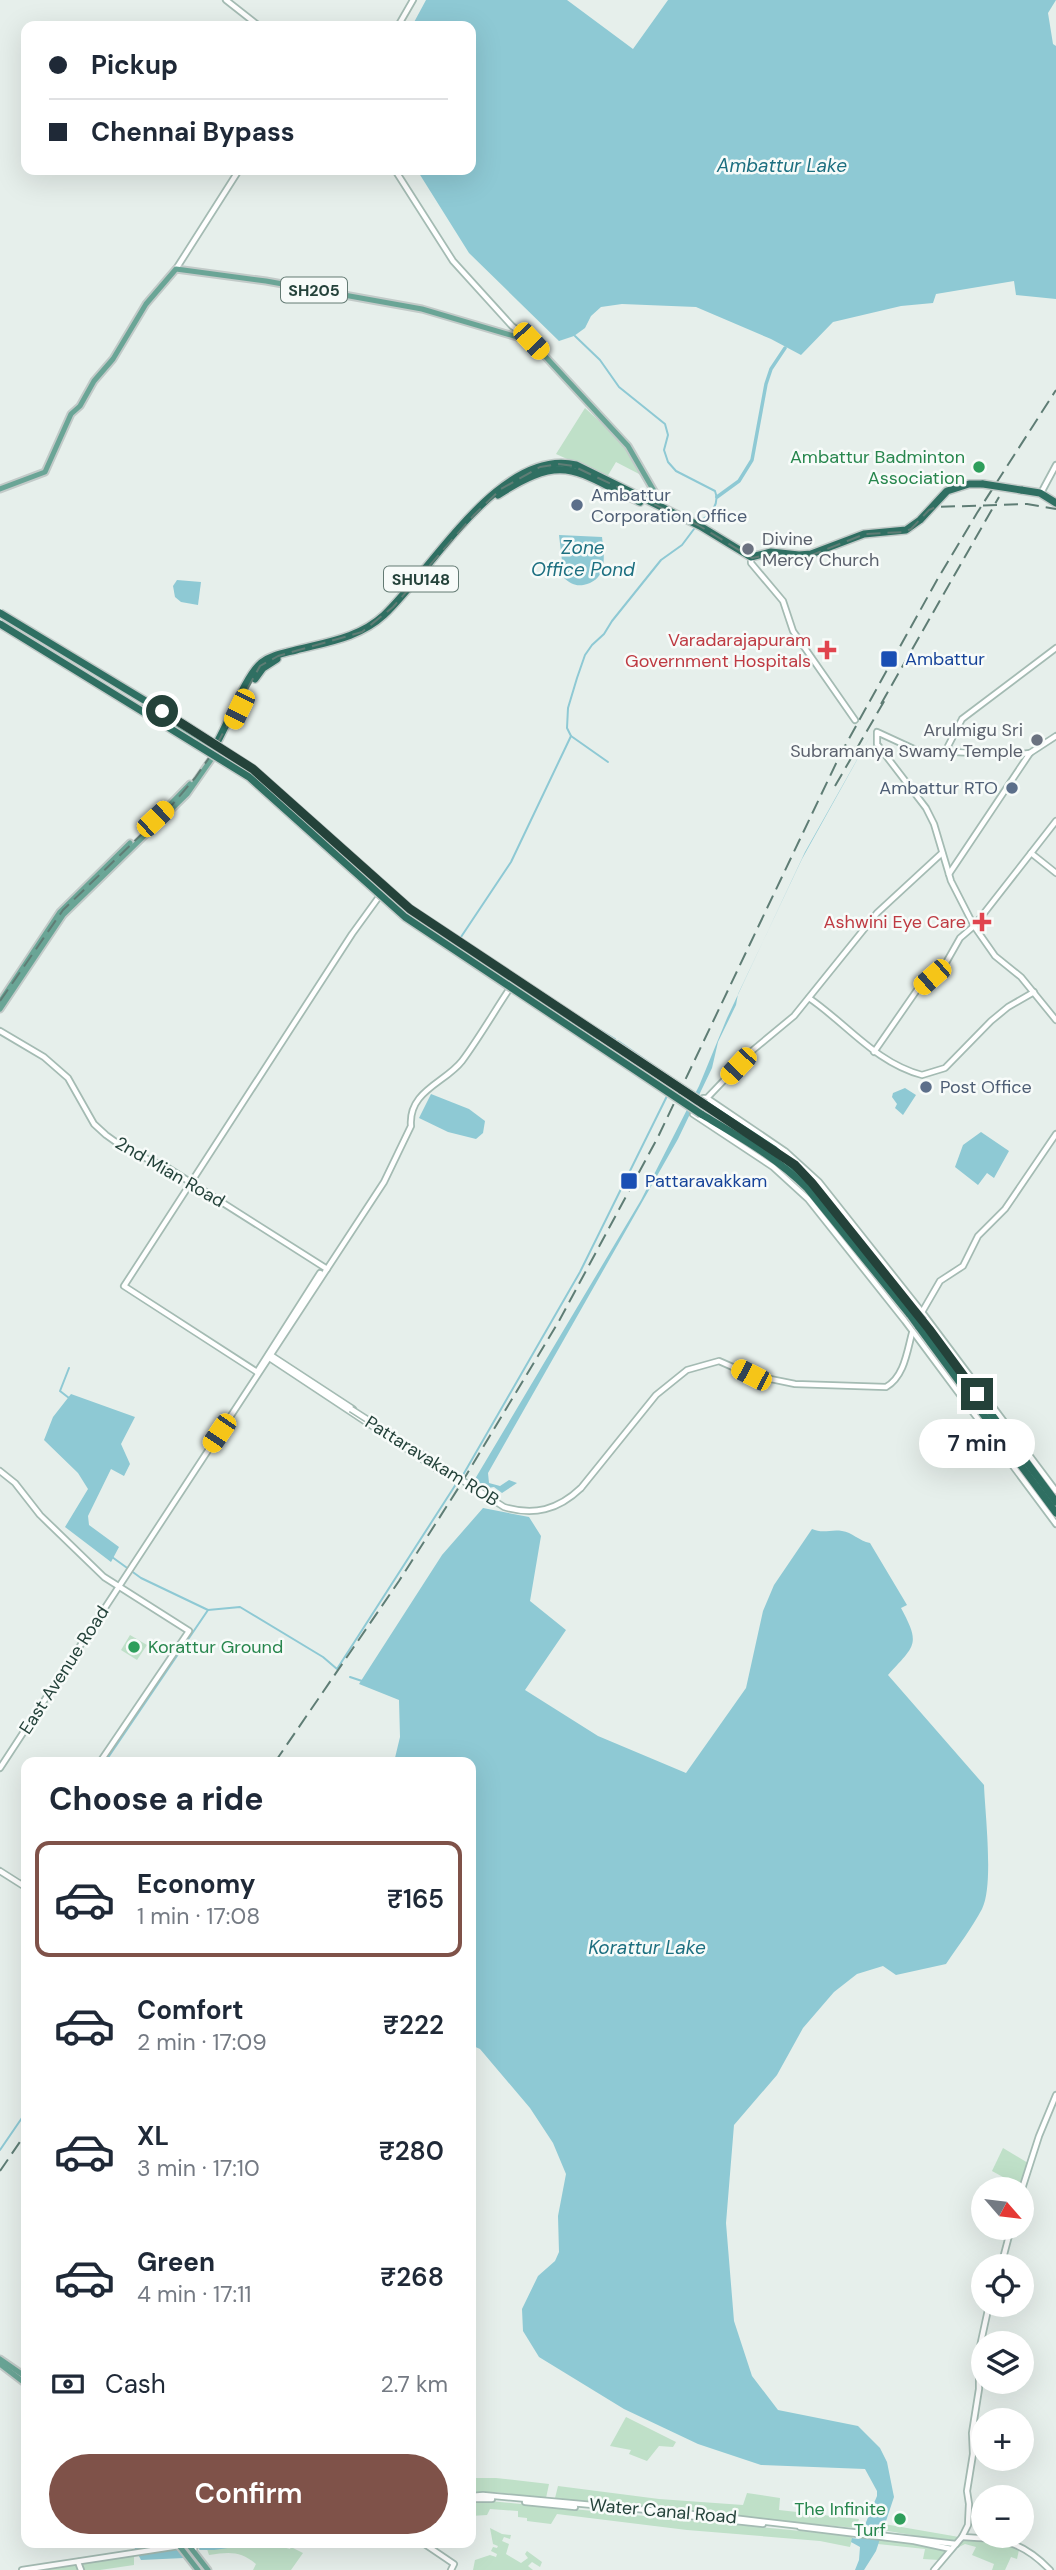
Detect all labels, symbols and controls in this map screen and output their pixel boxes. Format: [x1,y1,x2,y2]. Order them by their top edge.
text: Pickup [91,48,178,82]
text: Chennai Bypass [91,115,295,149]
water label: Ambattur Lake [716,153,847,178]
road number: SH205 [281,278,347,302]
car [509,318,554,364]
place label: Ambattur Badminton Association [790,445,965,490]
marker: Ambattur Badminton Association [971,459,987,475]
place label: Ambattur Corporation Office [591,483,747,528]
marker: Ambattur Corporation Office [569,497,585,513]
place label: Divine Mercy Church [762,527,879,572]
water label: Zone Office Pond [531,535,636,582]
marker: Divine Mercy Church [740,541,756,557]
road number: SHU148 [384,566,458,592]
place label: Varadarajapuram Government Hospitals [625,628,811,673]
marker: Varadarajapuram Government Hospitals [817,640,837,660]
place label: Ambattur [905,647,985,671]
marker: Ambattur [879,649,899,669]
car [221,686,258,732]
route start [146,695,178,727]
place label: Arulmigu Sri Subramanya Swamy Temple [790,718,1023,763]
marker: Arulmigu Sri Subramanya Swamy Temple [1029,732,1045,748]
place label: Ambattur RTO [879,776,998,800]
marker: Ambattur RTO [1004,780,1020,796]
car [133,797,178,841]
place label: Ashwini Eye Care [824,910,966,934]
marker: Ashwini Eye Care [972,912,992,932]
car [910,955,955,999]
car [716,1043,761,1089]
place label: Post Office [940,1075,1032,1099]
marker: Post Office [918,1079,934,1095]
street label: 2nd Mian Road [111,1131,229,1213]
place label: Pattaravakkam [645,1169,767,1193]
marker: Pattaravakkam [619,1171,639,1191]
car [728,1356,775,1394]
route end [961,1378,993,1410]
car [199,1410,240,1456]
street label: Pattaravakam ROB [361,1410,504,1512]
callout: 7 min [919,1418,1035,1468]
text: 7 min [947,1428,1007,1458]
street label: East Avenue Road [14,1601,114,1739]
place label: Korattur Ground [148,1635,283,1659]
marker: Korattur Ground [126,1639,142,1655]
text: Choose a ride [49,1778,264,1820]
text: Economy [137,1867,255,1901]
icon: car [53,1868,116,1931]
text: ₹165 [387,1882,444,1916]
text: 1 min · 17:08 [137,1901,260,1931]
water label: Korattur Lake [588,1935,706,1960]
text: Comfort [137,1993,243,2027]
icon: car [53,1994,116,2057]
text: ₹222 [383,2008,444,2042]
text: 2 min · 17:09 [137,2027,267,2057]
text: XL [137,2119,169,2153]
icon: car [53,2120,116,2183]
text: ₹280 [379,2134,444,2168]
text: 3 min · 17:10 [137,2153,260,2183]
north arrow [971,2177,1034,2240]
map controls [971,2177,1034,2548]
text: Green [137,2245,215,2279]
icon: car [53,2246,116,2309]
button: locate [971,2254,1034,2317]
text: ₹268 [380,2260,444,2294]
text: 4 min · 17:11 [137,2279,252,2309]
button: layers [971,2331,1034,2394]
icon: cash [49,2365,87,2403]
text: Cash [105,2367,166,2401]
text: 2.7 km [380,2369,448,2399]
button: + [971,2408,1034,2471]
button: Confirm [49,2454,448,2534]
button: − [971,2485,1034,2548]
street label: Water Canal Road [588,2493,738,2529]
place label: The Infinite Turf [794,2497,886,2542]
marker: The Infinite Turf [892,2511,908,2527]

